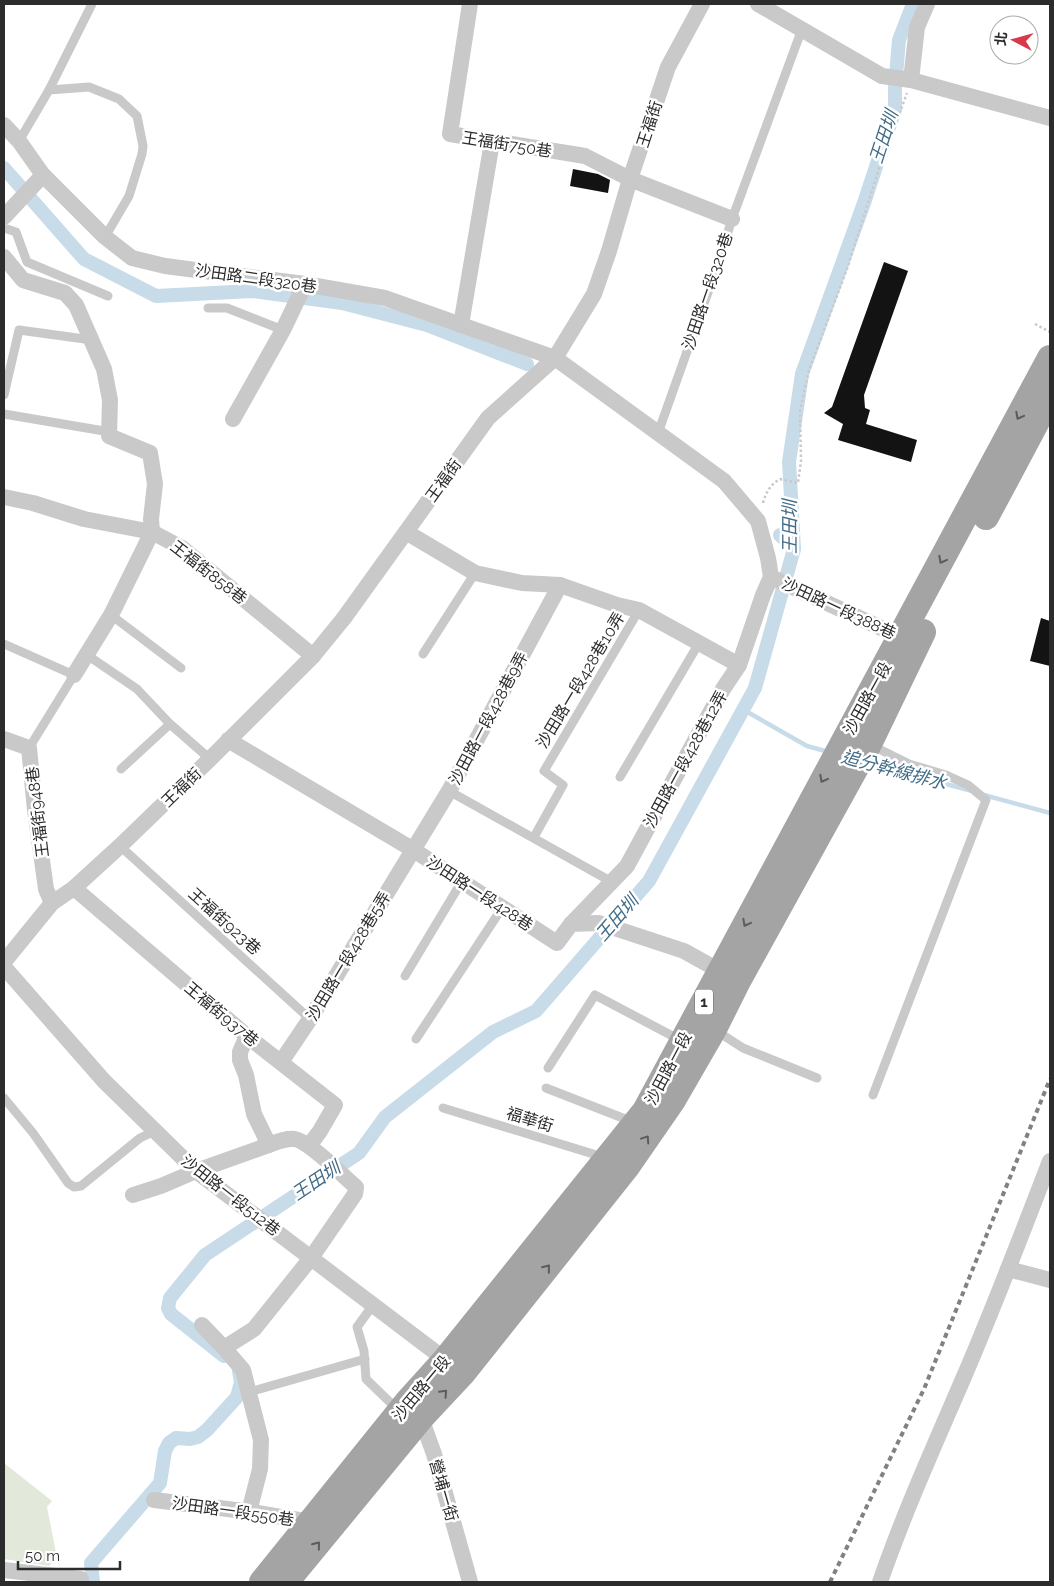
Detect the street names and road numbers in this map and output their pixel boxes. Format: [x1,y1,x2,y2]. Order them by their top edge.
street label: 王福街 [633,98,666,150]
street label: 王福街750巷 [461,128,553,161]
street label: 沙田路一段320巷 [679,230,736,352]
street label: 沙田路二段320巷 [194,261,318,296]
street label: 王福街 [422,455,465,505]
street label: 王福街858巷 [167,537,251,608]
street label: 沙田路一段388巷 [779,574,899,643]
street label: 沙田路一段428巷10弄 [532,609,629,752]
street label: 沙田路一段428巷9弄 [445,648,532,788]
street label: 沙田路一段 [840,659,895,738]
street label: 沙田路一段428巷12弄 [640,687,731,831]
street label: 王福街 [157,764,205,811]
street label: 王福街948巷 [22,765,53,859]
street label: 沙田路一段428巷 [423,852,536,935]
street label: 王福街923巷 [185,884,265,959]
street label: 沙田路一段428巷5弄 [302,888,394,1024]
street label: 王福街937巷 [181,978,262,1051]
road number: 1 [695,990,713,1014]
street label: 沙田路一段 [641,1028,696,1108]
street label: 福華街 [504,1103,556,1136]
street label: 沙田路一段512巷 [178,1151,284,1240]
street label: 沙田路一段 [388,1352,454,1425]
street label: 營埔一街 [426,1457,461,1524]
street label: 沙田路一段550巷 [171,1494,295,1529]

